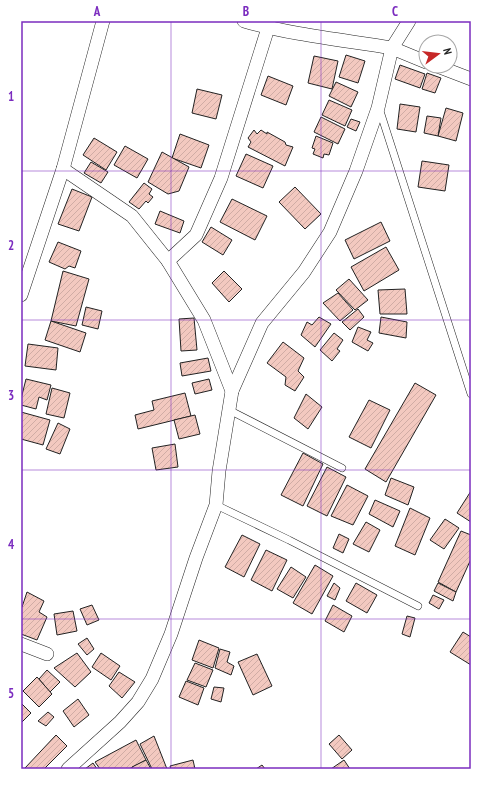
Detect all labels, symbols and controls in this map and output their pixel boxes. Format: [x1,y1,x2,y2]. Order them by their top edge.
text: A [93,3,101,20]
text: B [243,3,249,20]
text: C [392,3,398,20]
north arrow [418,34,458,74]
text: N [440,47,455,56]
text: 1 [8,88,14,105]
text: 2 [8,237,14,254]
text: 3 [8,387,14,404]
text: 4 [8,536,15,553]
text: 5 [8,685,14,702]

